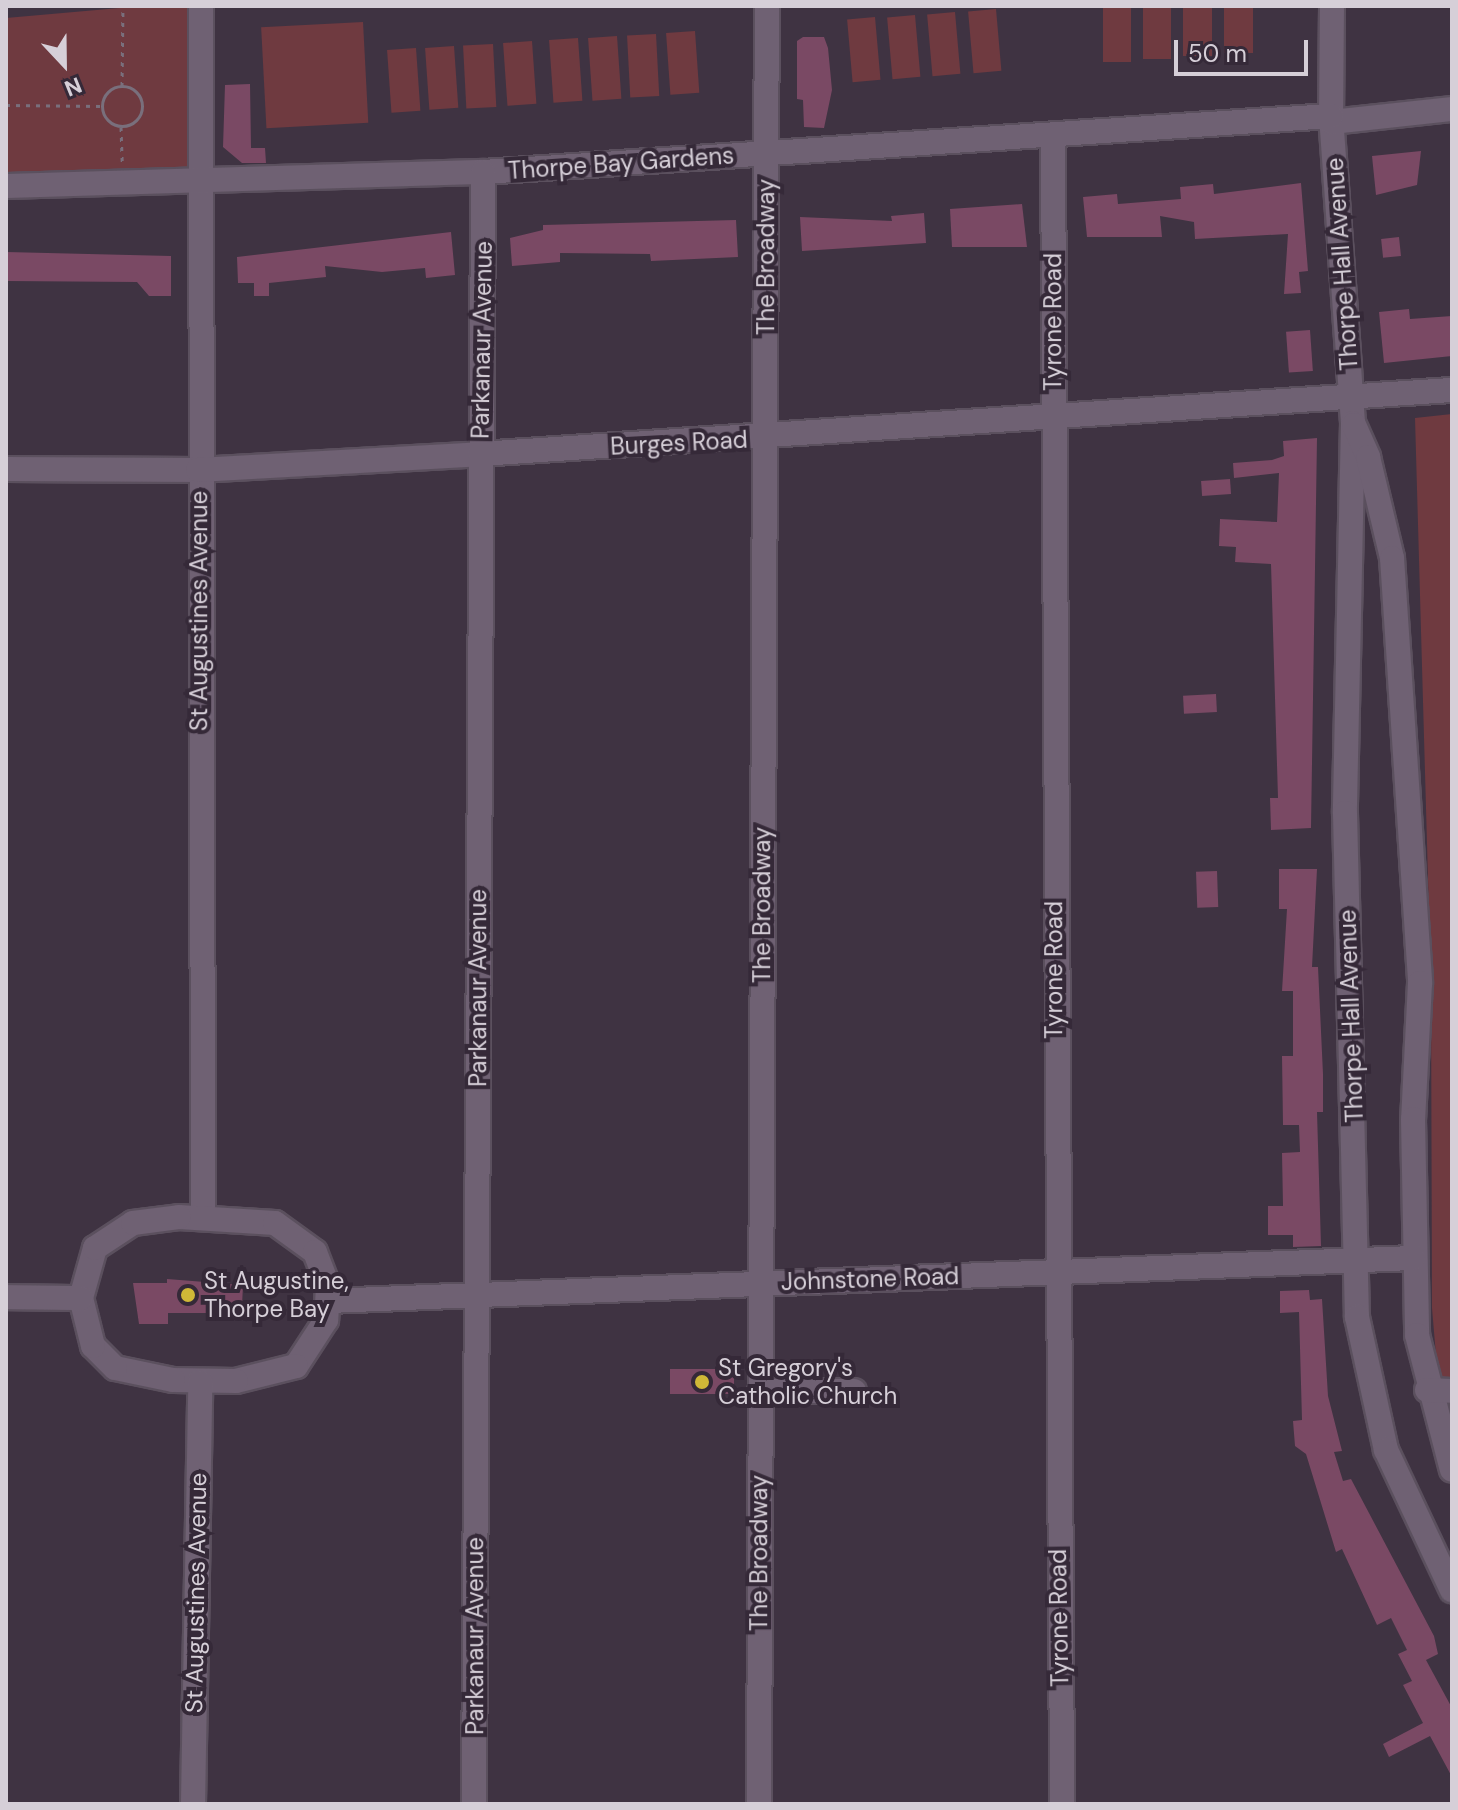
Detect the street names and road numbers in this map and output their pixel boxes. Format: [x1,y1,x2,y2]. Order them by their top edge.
street label: Thorpe Bay Gardens [507,141,735,185]
street label: Thorpe Hall Avenue [1320,157,1364,371]
street label: The Broadway [752,179,780,335]
street label: Parkanaur Avenue [466,241,498,439]
street label: Tyrone Road [1039,253,1067,391]
street label: Burges Road [610,425,748,461]
street label: St Augustines Avenue [185,491,213,731]
street label: The Broadway [748,827,776,983]
street label: Parkanaur Avenue [464,889,492,1087]
street label: Tyrone Road [1040,901,1068,1039]
street label: Thorpe Hall Avenue [1333,909,1369,1123]
street label: Johnstone Road [780,1261,960,1297]
street label: St Augustines Avenue [180,1473,212,1713]
street label: The Broadway [745,1475,773,1631]
street label: Parkanaur Avenue [461,1537,489,1735]
street label: Tyrone Road [1043,1549,1075,1687]

